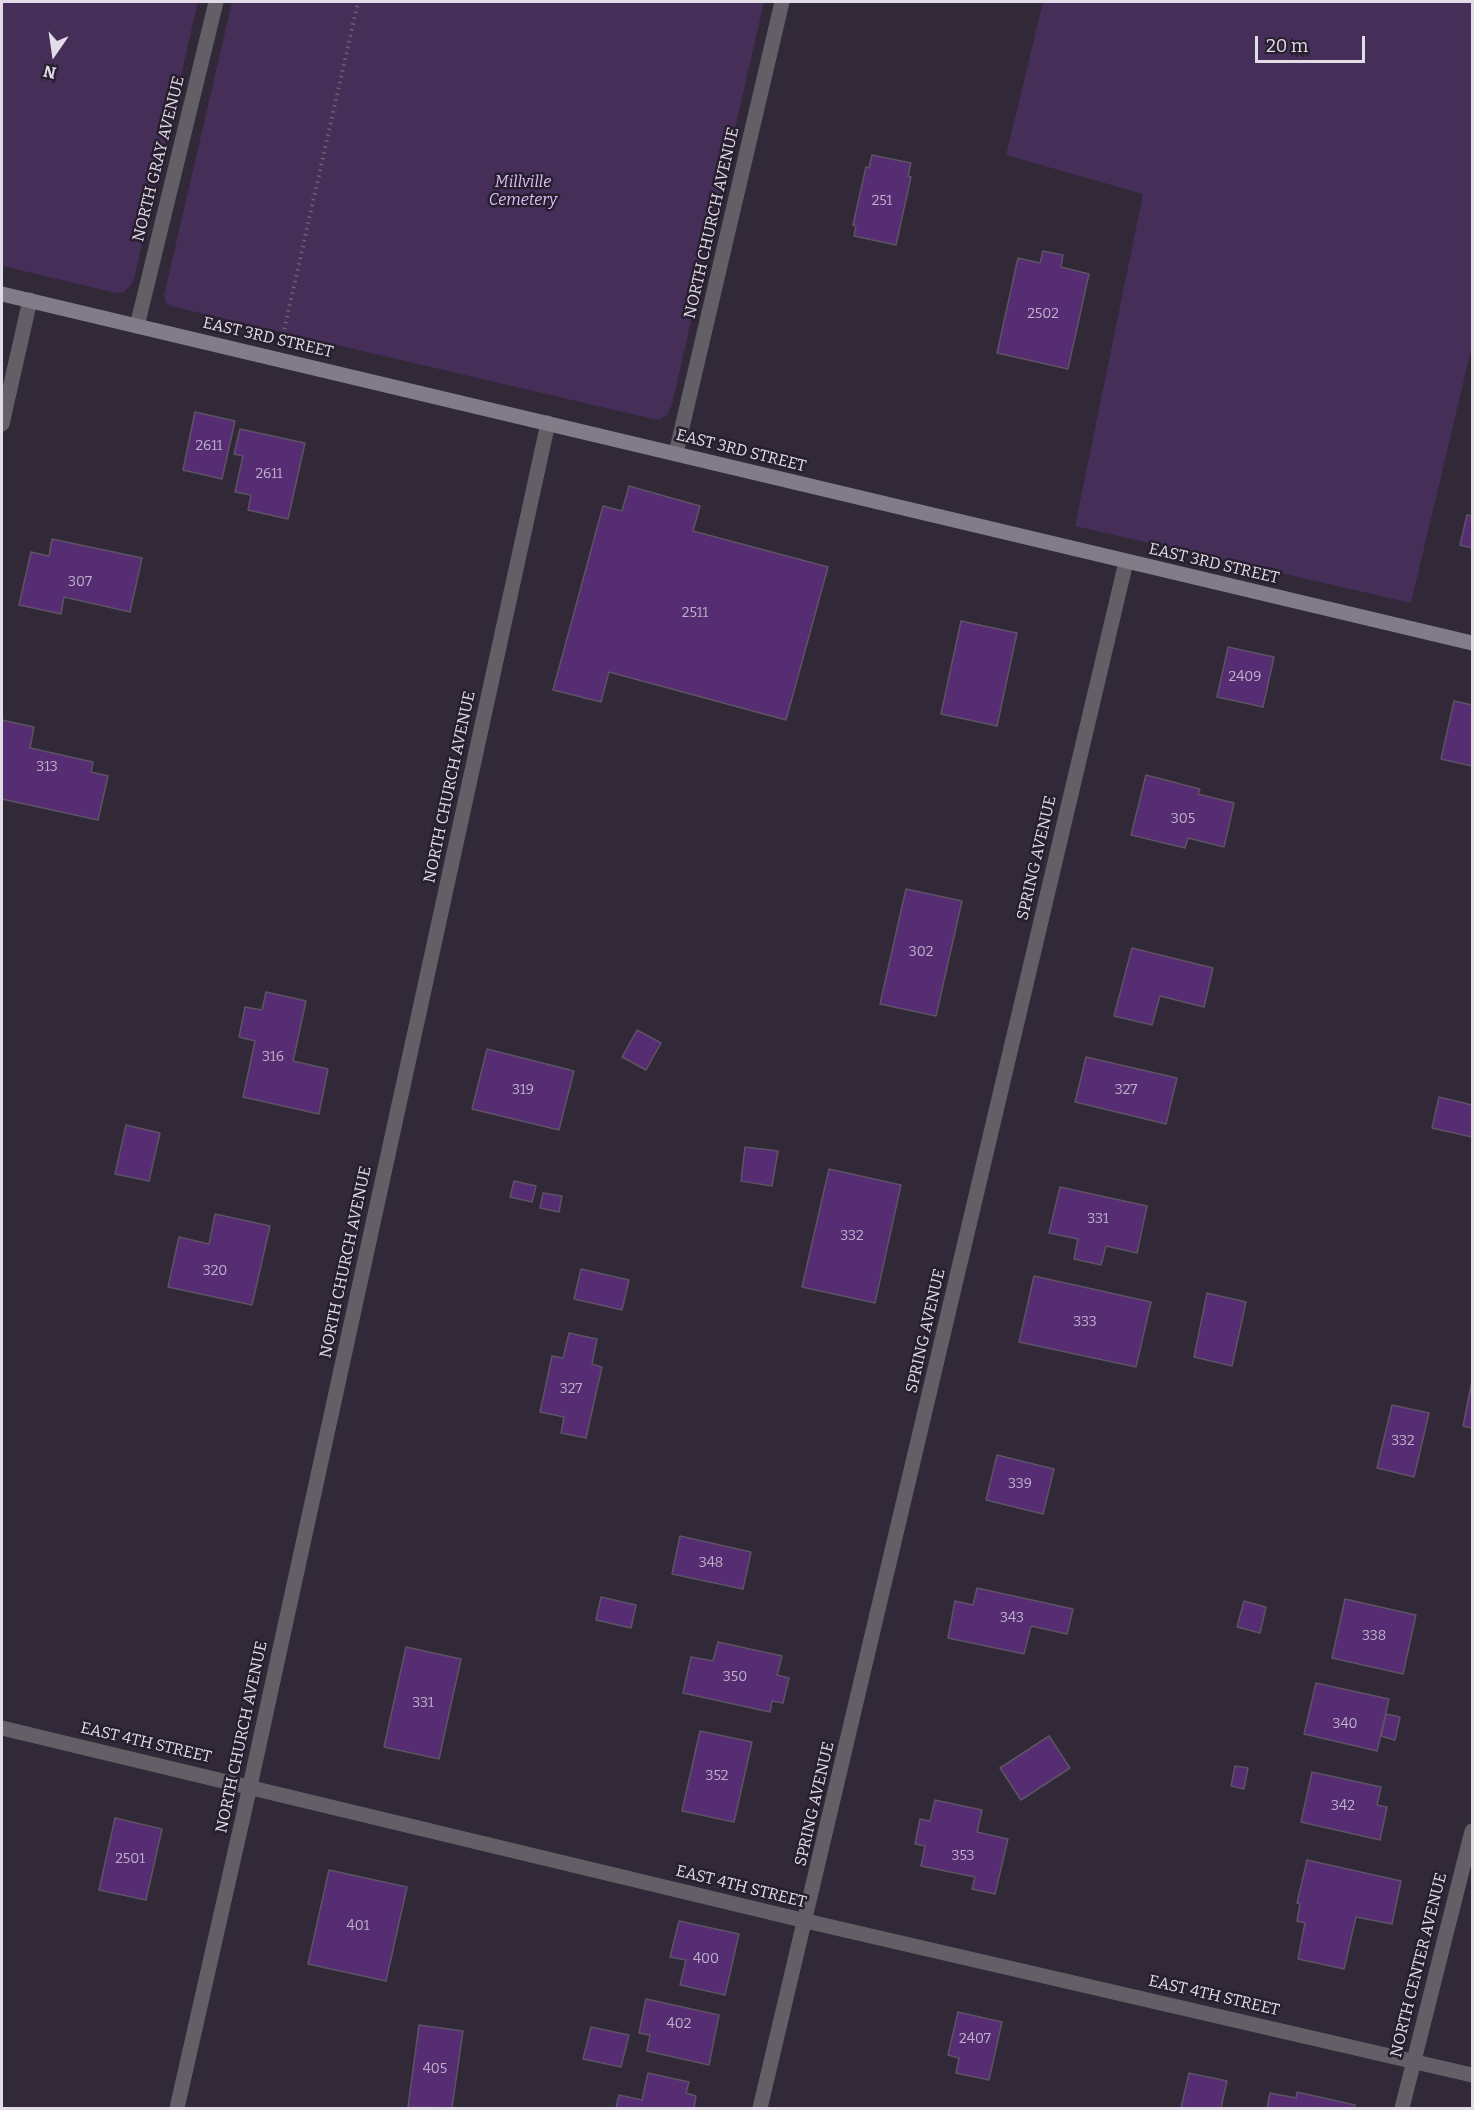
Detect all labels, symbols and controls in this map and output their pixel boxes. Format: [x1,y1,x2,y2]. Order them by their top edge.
north arrow [24,24,84,84]
scale bar [1258,24,1368,62]
text: 20 m [1266,35,1308,57]
text: N [42,61,58,83]
street label: NORTH GRAY AVENUE [129,74,189,244]
street label: NORTH CHURCH AVENUE [681,125,743,321]
park label: Millville Cemetery [489,173,557,211]
house number: 251 [872,193,892,209]
house number: 2502 [1027,306,1059,322]
street label: EAST 3RD STREET [201,314,335,362]
street label: EAST 3RD STREET [674,426,808,476]
house number: 2611 [195,438,223,454]
house number: 2611 [255,466,283,482]
street label: EAST 3RD STREET [1147,540,1281,588]
house number: 307 [68,574,92,590]
house number: 2511 [682,605,708,621]
house number: 2409 [1229,669,1261,685]
street label: NORTH CHURCH AVENUE [420,689,480,885]
house number: 313 [36,759,58,775]
street label: SPRING AVENUE [1013,794,1061,922]
house number: 305 [1171,811,1195,827]
house number: 302 [909,944,933,960]
house number: 316 [262,1049,284,1065]
house number: 319 [512,1082,534,1098]
house number: 327 [1115,1082,1137,1098]
street label: NORTH CHURCH AVENUE [316,1164,376,1360]
house number: 331 [1087,1211,1109,1227]
house number: 332 [840,1228,864,1244]
house number: 320 [203,1263,227,1279]
street label: SPRING AVENUE [902,1267,950,1395]
house number: 333 [1073,1314,1097,1330]
house number: 327 [560,1381,582,1397]
house number: 332 [1391,1433,1415,1449]
house number: 339 [1008,1476,1032,1492]
house number: 348 [699,1555,723,1571]
house number: 343 [1000,1610,1024,1626]
house number: 338 [1362,1628,1386,1644]
street label: NORTH CHURCH AVENUE [212,1639,272,1835]
house number: 350 [723,1669,747,1685]
house number: 331 [412,1695,434,1711]
house number: 340 [1332,1716,1358,1732]
street label: EAST 4TH STREET [79,1719,213,1767]
street label: SPRING AVENUE [791,1740,839,1868]
house number: 352 [706,1768,728,1784]
house number: 342 [1331,1798,1355,1814]
house number: 353 [951,1848,975,1864]
house number: 2501 [115,1851,145,1867]
street label: EAST 4TH STREET [674,1862,808,1912]
street label: NORTH CENTER AVENUE [1387,1871,1451,2059]
house number: 401 [347,1918,369,1934]
house number: 400 [693,1951,719,1967]
street label: EAST 4TH STREET [1147,1972,1281,2020]
house number: 402 [667,2016,691,2032]
house number: 2407 [959,2031,991,2047]
house number: 405 [423,2061,447,2077]

